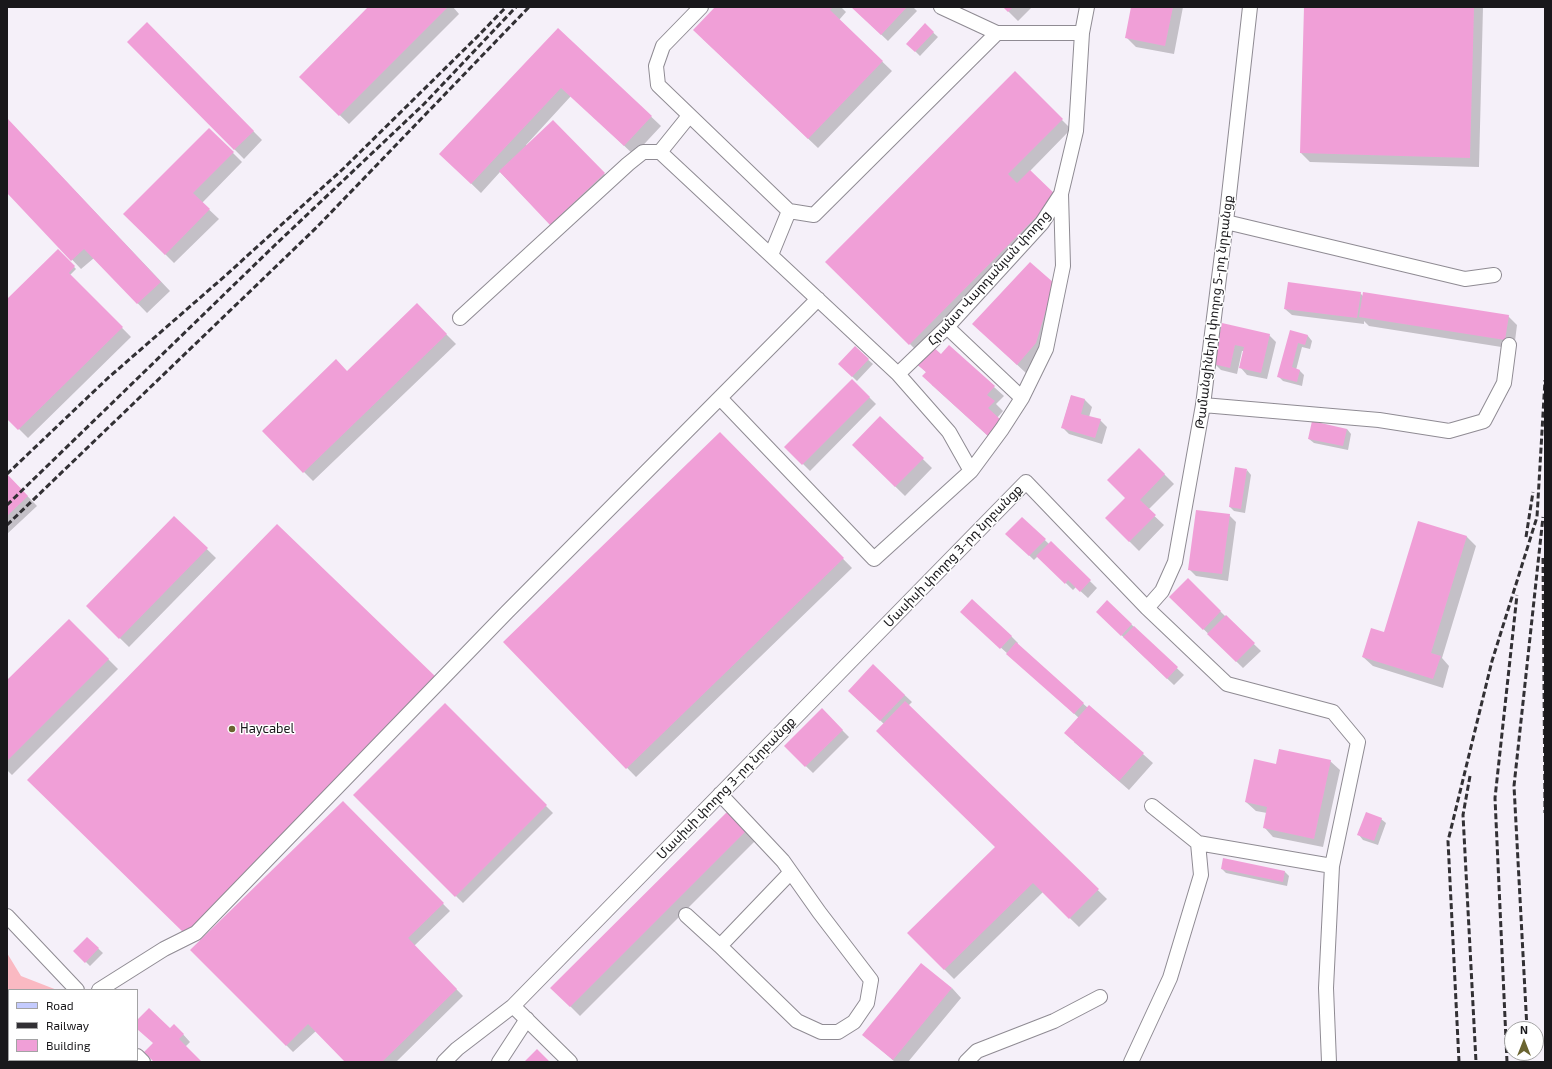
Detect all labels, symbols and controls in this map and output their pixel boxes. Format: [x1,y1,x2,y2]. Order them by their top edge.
street label: Թամանցիների փողոց 5-րդ նրբանցք [1192,194,1236,430]
street label: Հրանտ Վարդանյան փողոց [924,207,1054,349]
street label: Մասիսի փողոց 3-րդ նրբանցք [881,481,1025,631]
street label: Մասիսի փողոց 3-րդ նրբանցք [654,713,798,863]
place label: Haycabel [240,721,294,737]
marker: Haycabel [227,724,237,734]
legend [8,989,138,1061]
text: Road [46,998,74,1012]
text: Railway [46,1018,89,1032]
north arrow [1504,1021,1544,1061]
text: N [1520,1023,1528,1036]
text: Building [46,1038,90,1052]

